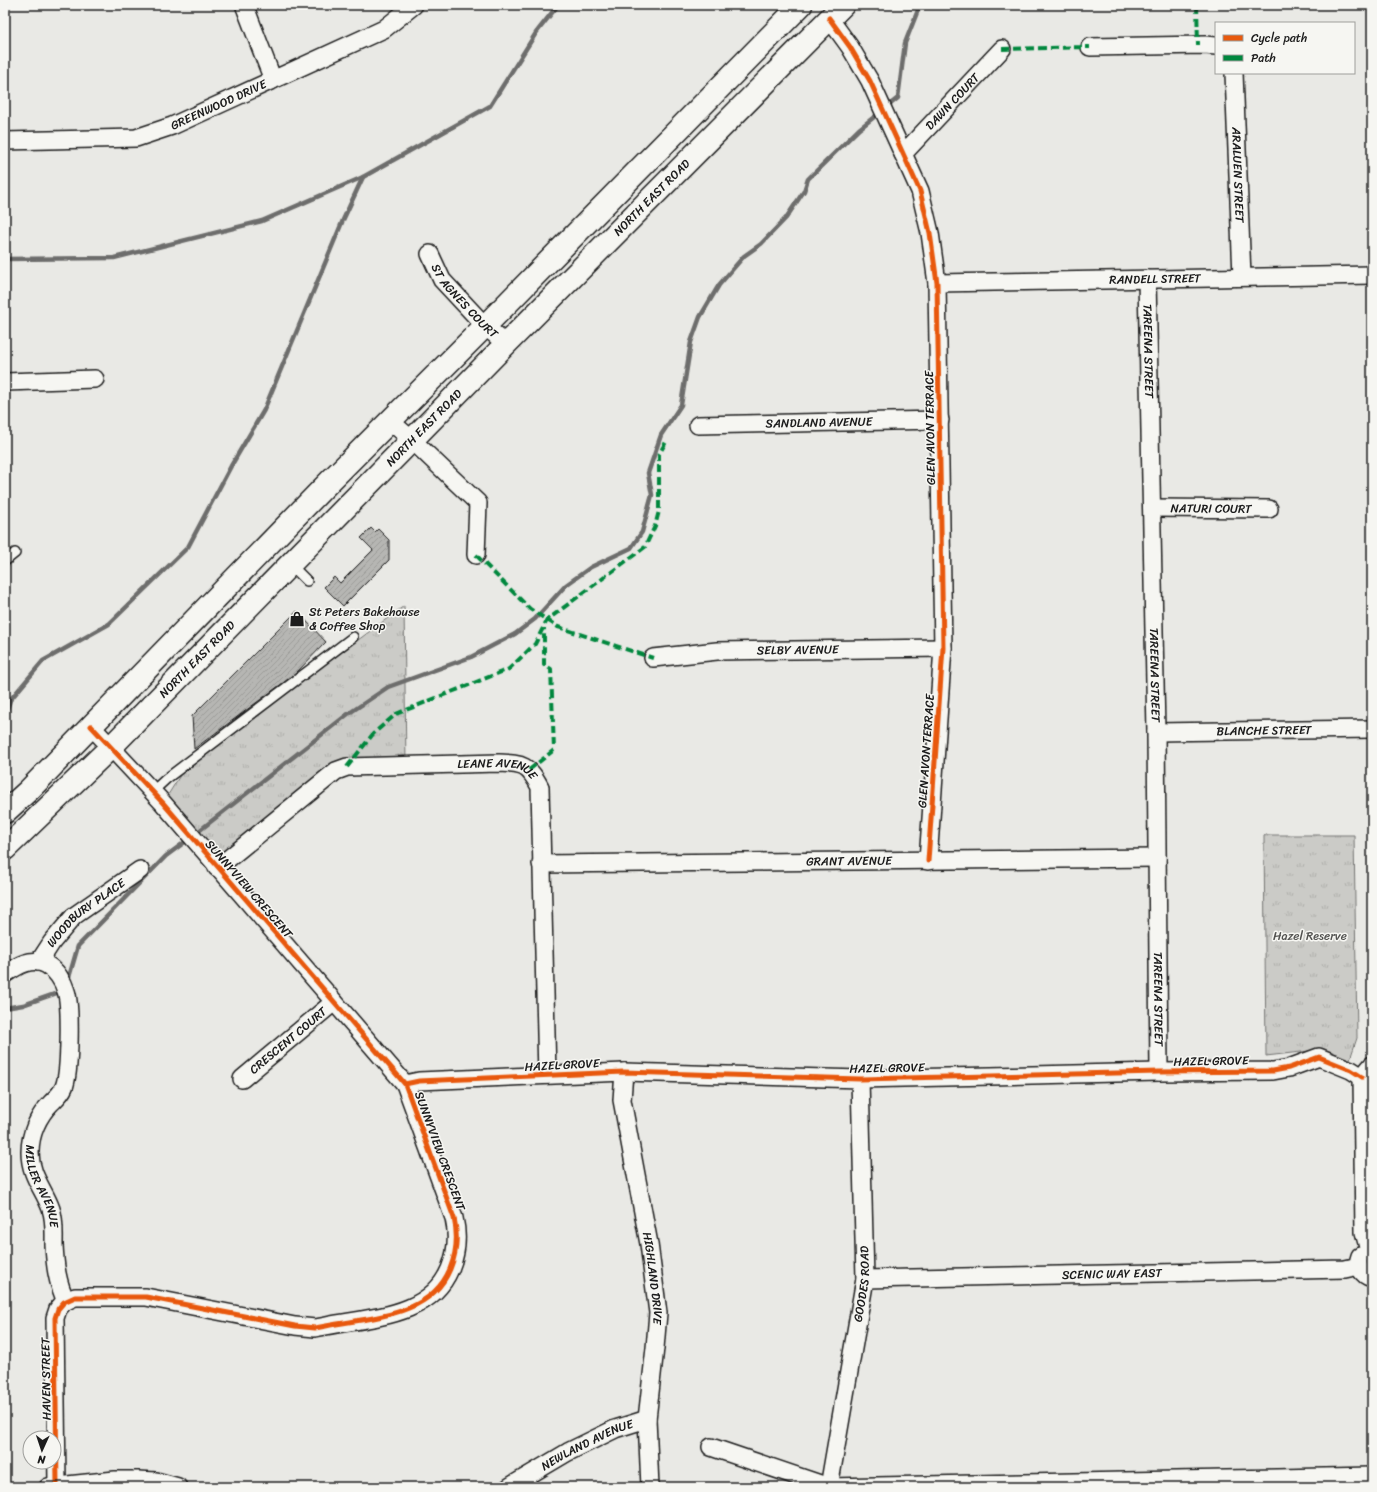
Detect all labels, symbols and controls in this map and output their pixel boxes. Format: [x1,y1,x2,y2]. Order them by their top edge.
legend [1215,22,1355,74]
text: Cycle path [1251,27,1307,49]
text: Path [1251,47,1276,69]
street label: DAWN COURT [920,67,986,135]
street label: GREENWOOD DRIVE [167,73,271,136]
street label: ARALUEN STREET [1225,126,1251,224]
street label: NORTH EAST ROAD [608,153,696,241]
street label: ST AGNES COURT [425,260,504,344]
street label: RANDELL STREET [1109,267,1202,291]
street label: TAREENA STREET [1136,304,1160,400]
street label: GLEN AVON TERRACE [918,369,942,485]
street label: NORTH EAST ROAD [380,383,468,472]
street label: SANDLAND AVENUE [765,410,874,435]
street label: NATURI COURT [1170,497,1253,520]
place label: St Peters Bakehouse & Coffee Shop [309,601,420,637]
shop icon: St Peters Bakehouse & Coffee Shop [288,610,306,628]
street label: NORTH EAST ROAD [153,614,241,703]
street label: TAREENA STREET [1143,628,1167,724]
street label: SELBY AVENUE [756,638,840,661]
street label: GLEN AVON TERRACE [911,692,941,809]
street label: BLANCHE STREET [1216,719,1313,742]
street label: LEANE AVENUE [457,752,544,785]
street label: SUNNYVIEW CRESCENT [199,834,299,944]
street label: GRANT AVENUE [806,850,893,872]
street label: WOODBURY PLACE [41,872,131,952]
park label: Hazel Reserve [1273,925,1347,947]
street label: TAREENA STREET [1147,952,1170,1047]
street label: CRESCENT COURT [244,1001,333,1080]
street label: HAZEL GROVE [1173,1049,1250,1073]
street label: HAZEL GROVE [524,1052,601,1078]
street label: HAZEL GROVE [849,1056,926,1080]
street label: SUNNYVIEW CRESCENT [408,1088,472,1215]
street label: MILLER AVENUE [19,1144,65,1230]
street label: HIGHLAND DRIVE [636,1230,669,1327]
street label: GOODES ROAD [847,1245,876,1324]
street label: SCENIC WAY EAST [1062,1262,1163,1286]
street label: HAVEN STREET [34,1336,58,1421]
street label: NEWLAND AVENUE [537,1413,637,1477]
north arrow [22,1430,62,1470]
text: N [37,1450,47,1469]

